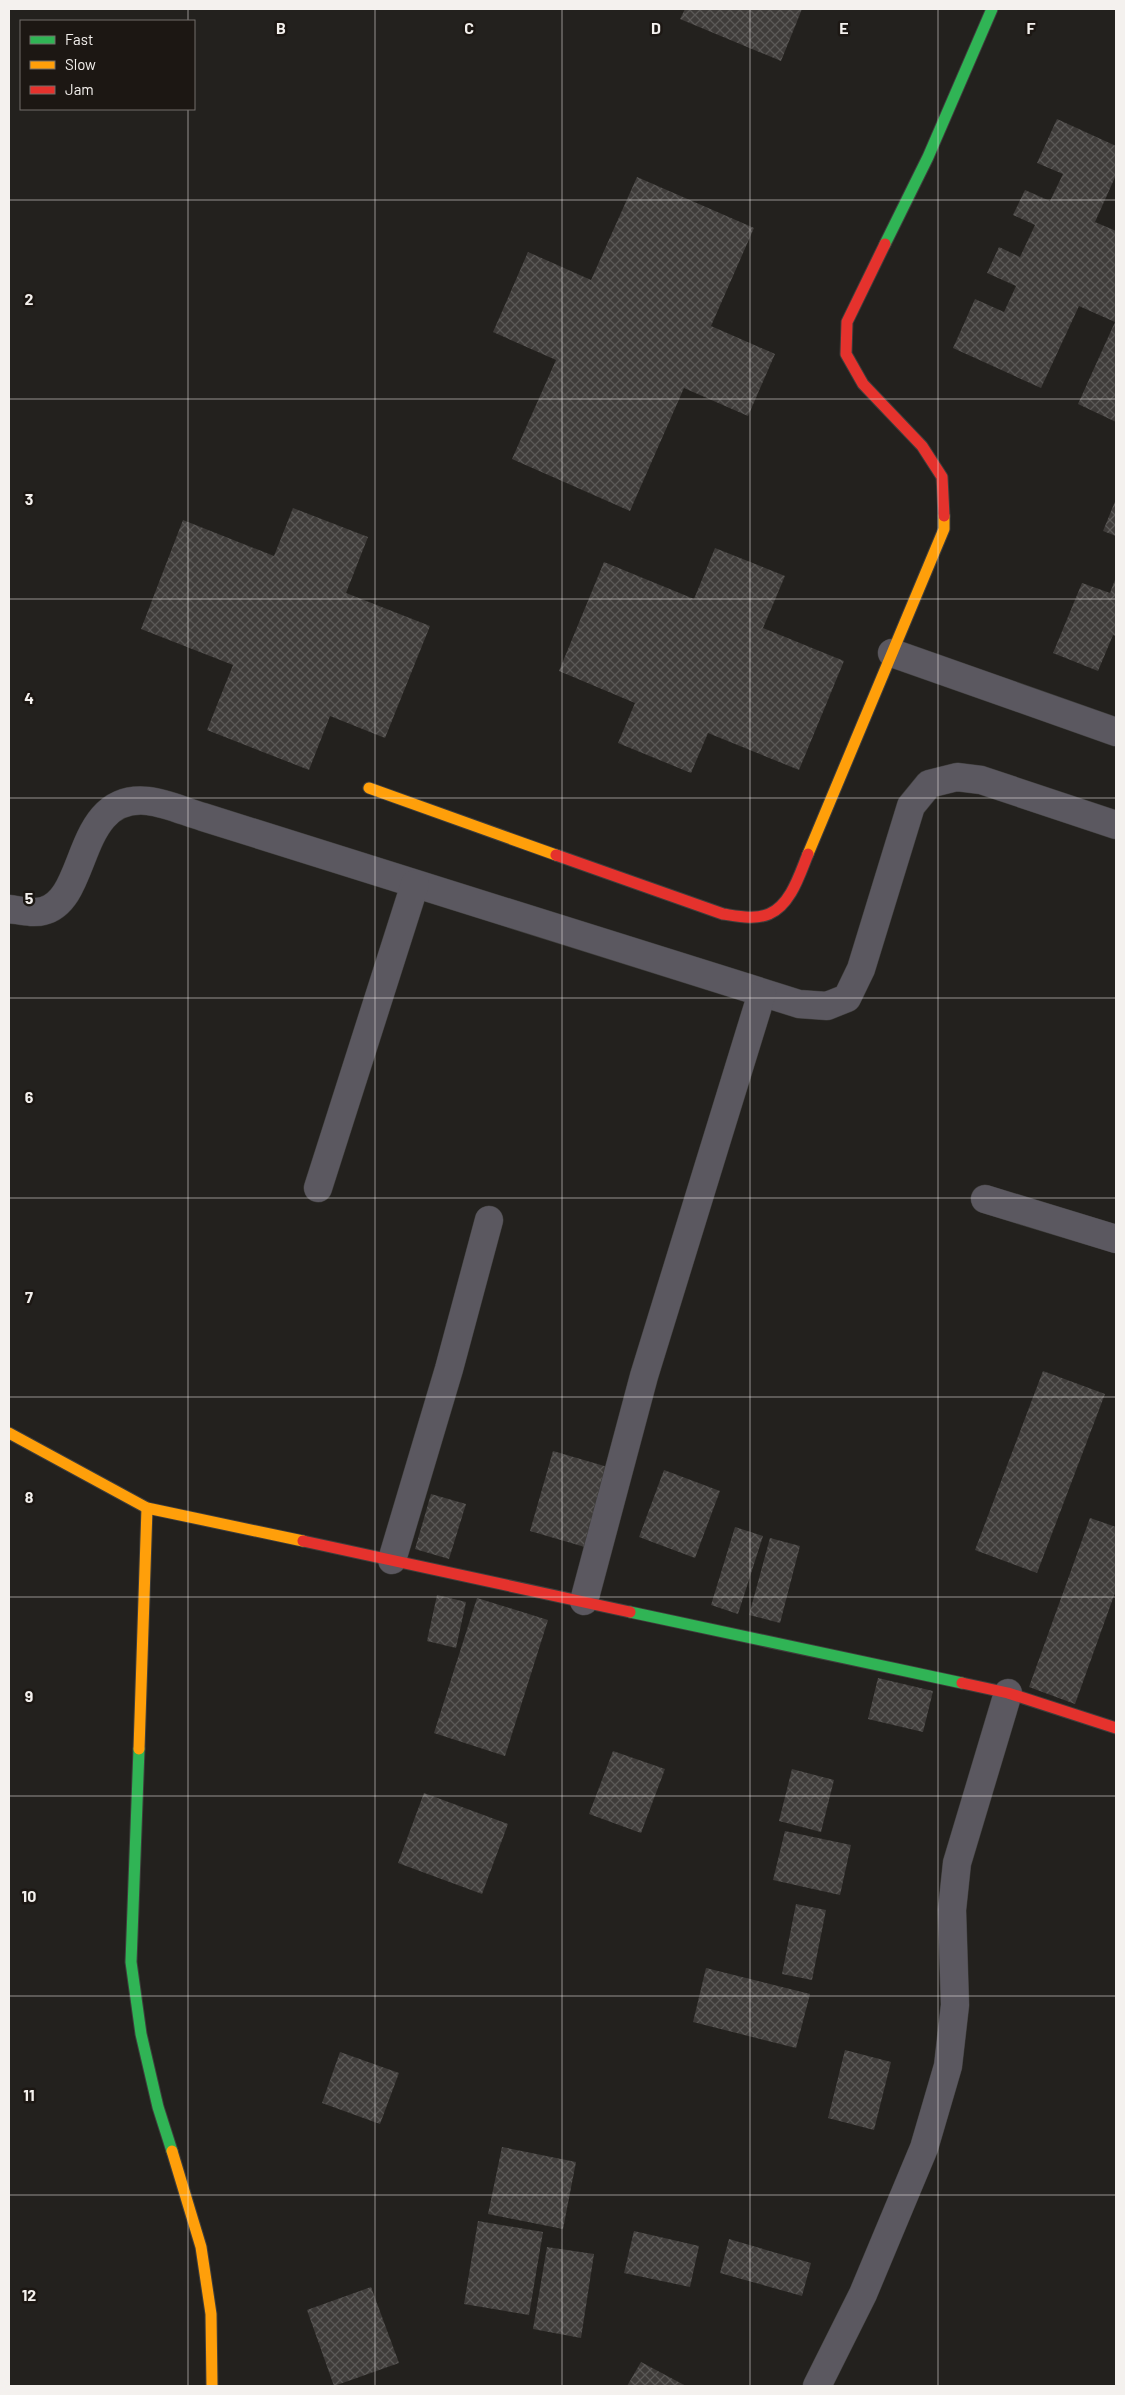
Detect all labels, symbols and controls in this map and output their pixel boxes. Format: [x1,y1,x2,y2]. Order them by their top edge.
text: B [276,18,286,37]
text: C [464,18,474,37]
text: D [651,18,661,37]
text: E [839,18,849,37]
text: F [1027,18,1036,37]
legend [20,20,195,110]
text: Fast [65,30,93,48]
text: Slow [65,55,96,73]
text: Jam [65,80,94,98]
text: 2 [25,289,34,308]
text: 3 [25,489,33,508]
text: 4 [24,688,34,707]
text: 5 [25,888,34,907]
text: 6 [25,1087,34,1106]
text: 7 [25,1287,33,1306]
text: 8 [25,1487,34,1506]
text: 9 [25,1686,33,1705]
text: 10 [22,1886,36,1905]
text: 11 [23,2085,35,2104]
text: 12 [22,2285,36,2304]

